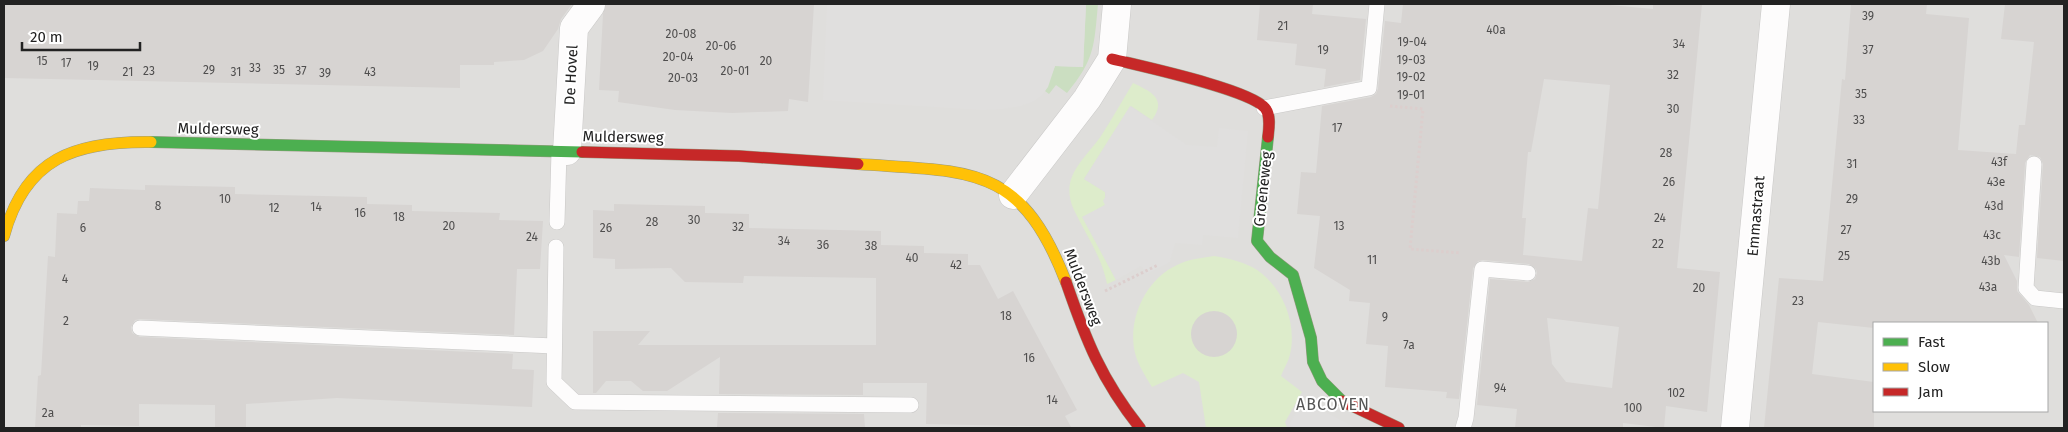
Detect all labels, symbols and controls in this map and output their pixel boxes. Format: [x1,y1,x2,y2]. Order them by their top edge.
house number: 39 [1862,9,1874,23]
house number: 21 [1278,19,1288,33]
scale bar [22,20,140,52]
house number: 40a [1486,23,1506,37]
house number: 20-08 [666,27,697,41]
text: 20 m [30,28,63,46]
house number: 19-04 [1397,35,1427,49]
house number: 34 [1673,37,1686,51]
house number: 20-06 [706,39,736,53]
house number: 19 [1317,43,1329,57]
house number: 37 [1862,43,1874,57]
street label: De Hovel [560,44,582,106]
house number: 20-04 [663,50,694,64]
house number: 19-03 [1397,53,1425,67]
house number: 15 [36,54,48,68]
house number: 20 [760,54,773,68]
house number: 17 [61,56,71,70]
house number: 19 [87,59,99,73]
house number: 33 [249,61,261,75]
house number: 29 [203,63,215,77]
house number: 35 [273,63,285,77]
house number: 23 [143,64,155,78]
house number: 37 [295,64,307,78]
house number: 20-01 [720,64,750,78]
house number: 21 [123,65,133,79]
house number: 31 [231,65,241,79]
house number: 43 [364,65,376,79]
house number: 39 [319,66,331,80]
house number: 32 [1667,68,1679,82]
house number: 19-02 [1397,70,1425,84]
house number: 20-03 [668,71,698,85]
house number: 35 [1855,87,1867,101]
house number: 19-01 [1397,88,1425,102]
house number: 30 [1667,102,1680,116]
house number: 33 [1853,113,1865,127]
street label: Muldersweg [177,119,259,139]
house number: 17 [1332,121,1342,135]
street label: Muldersweg [582,127,664,147]
house number: 28 [1660,146,1673,160]
street label: Groeneweg [1250,150,1276,227]
house number: 43f [1991,155,2008,169]
house number: 31 [1847,157,1857,171]
street label: Emmastraat [1744,174,1769,257]
house number: 26 [1663,175,1675,189]
house number: 43e [1987,175,2005,189]
house number: 10 [219,192,231,206]
house number: 29 [1846,192,1858,206]
house number: 8 [155,199,162,213]
house number: 43d [1984,199,2004,213]
house number: 14 [310,200,322,214]
house number: 12 [268,201,280,215]
house number: 16 [354,206,366,220]
house number: 18 [393,210,405,224]
house number: 24 [1654,211,1667,225]
house number: 30 [688,213,701,227]
house number: 28 [646,215,659,229]
house number: 20 [443,219,456,233]
house number: 13 [1333,219,1345,233]
house number: 32 [732,220,744,234]
house number: 6 [80,221,86,235]
house number: 26 [600,221,612,235]
house number: 27 [1840,223,1852,237]
house number: 43c [1983,228,2001,242]
house number: 24 [526,230,539,244]
house number: 34 [778,234,791,248]
house number: 22 [1652,237,1664,251]
house number: 36 [817,238,829,252]
house number: 38 [865,239,878,253]
street label: Muldersweg [1060,246,1106,328]
house number: 25 [1838,249,1850,263]
house number: 40 [905,251,919,265]
house number: 11 [1367,253,1377,267]
house number: 43b [1981,254,2001,268]
house number: 42 [950,258,962,272]
house number: 4 [62,272,69,286]
house number: 43a [1979,280,1997,294]
house number: 20 [1693,281,1706,295]
house number: 23 [1792,294,1804,308]
house number: 18 [1000,309,1012,323]
house number: 9 [1382,310,1388,324]
house number: 2 [63,314,69,328]
legend [1873,322,2048,412]
text: Fast [1918,333,1945,351]
house number: 7a [1403,338,1415,352]
house number: 16 [1023,351,1035,365]
text: Slow [1918,358,1950,376]
house number: 94 [1494,381,1507,395]
text: Jam [1918,383,1944,401]
house number: 102 [1667,386,1685,400]
house number: 14 [1046,393,1058,407]
district label: ABCOVEN [1296,395,1370,414]
house number: 100 [1624,401,1643,415]
house number: 2a [42,406,54,420]

